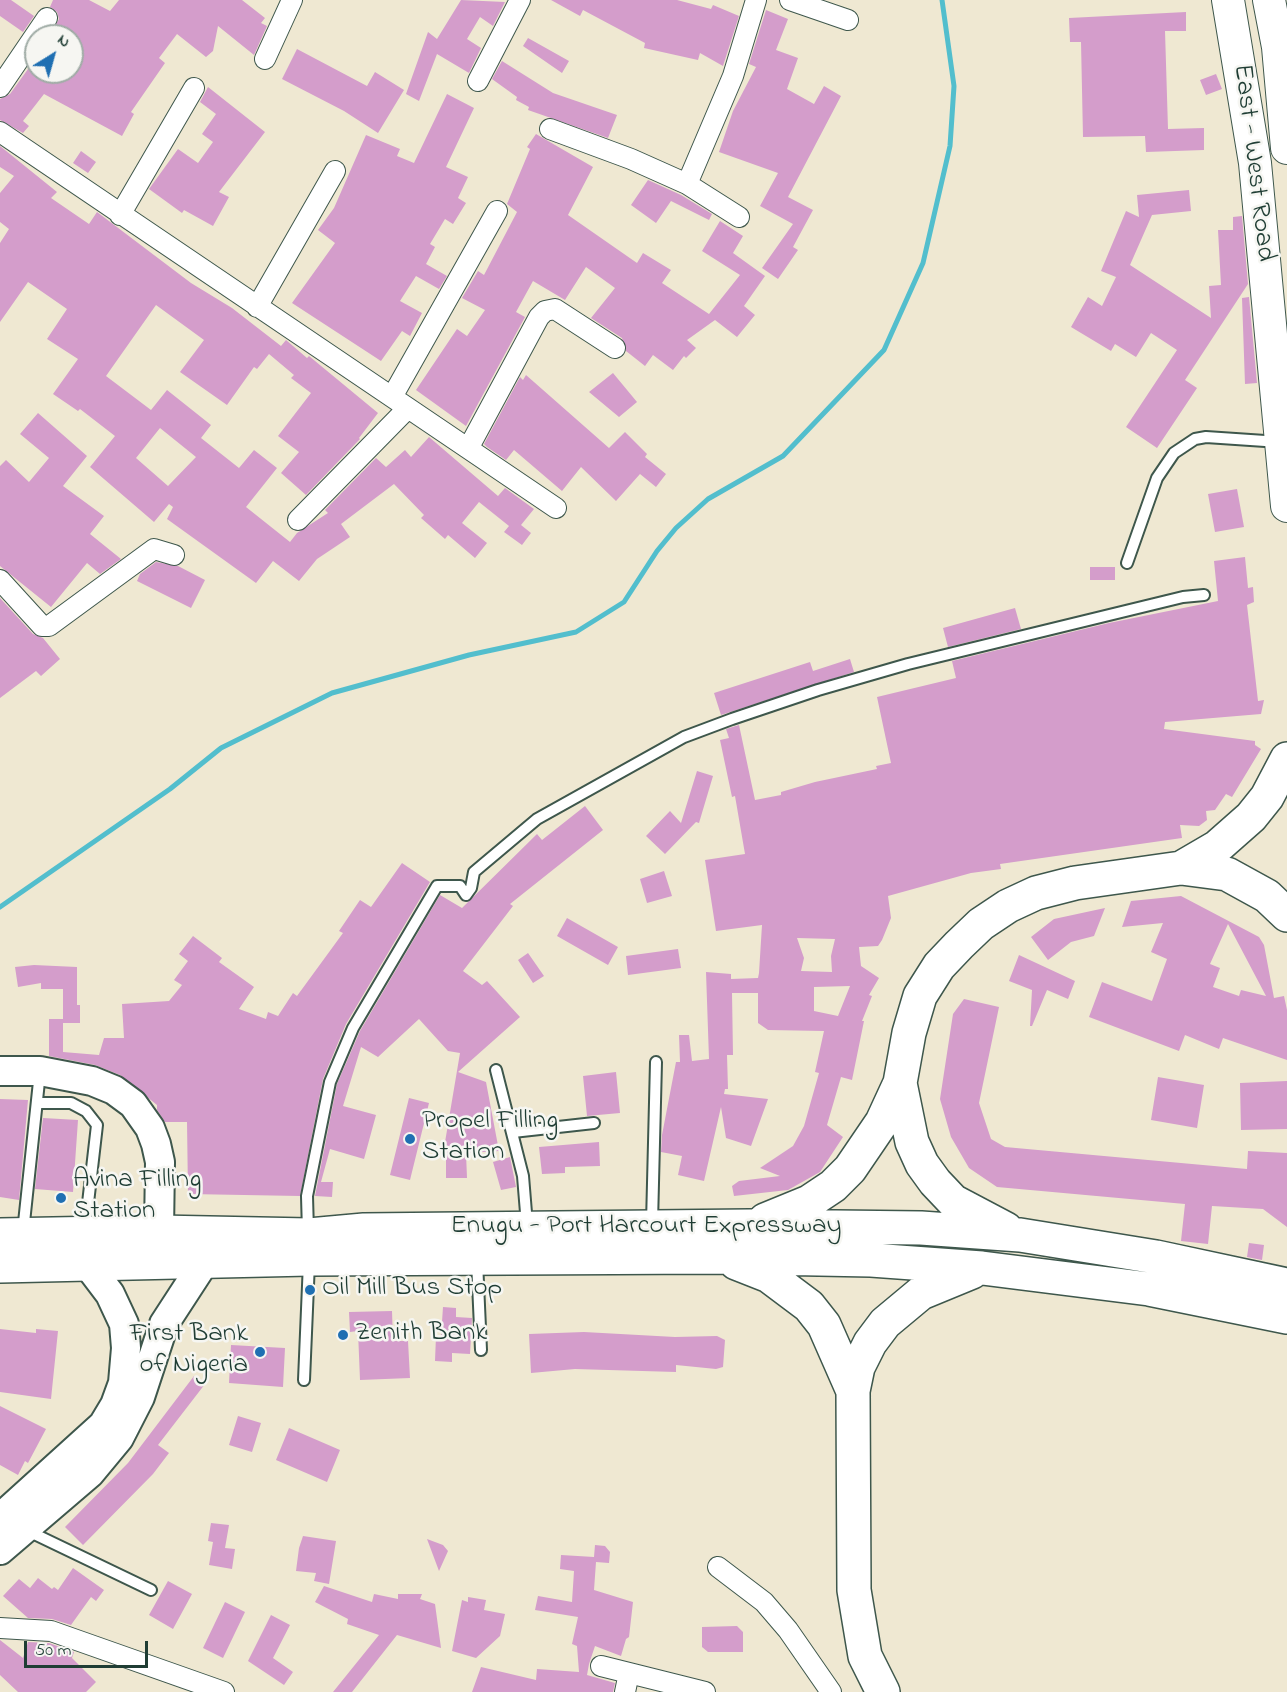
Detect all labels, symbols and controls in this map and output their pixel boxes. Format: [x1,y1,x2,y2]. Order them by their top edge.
north arrow [24,24,84,84]
text: N [52,28,75,54]
street label: East - West Road [1224,62,1280,264]
place label: Propel Filling Station [422,1107,558,1170]
marker: Propel Filling Station [403,1132,417,1146]
place label: Avina Filling Station [73,1166,201,1229]
marker: Avina Filling Station [54,1191,68,1205]
street label: Enugu - Port Harcourt Expressway [450,1212,842,1244]
place label: Oil Mill Bus Stop [322,1274,502,1306]
marker: Oil Mill Bus Stop [303,1283,317,1297]
place label: Zenith Bank [355,1319,487,1351]
place label: First Bank of Nigeria [130,1320,248,1383]
marker: Zenith Bank [336,1328,350,1342]
marker: First Bank of Nigeria [253,1345,267,1359]
scale bar [27,1629,152,1667]
text: 50 m [35,1638,72,1664]

